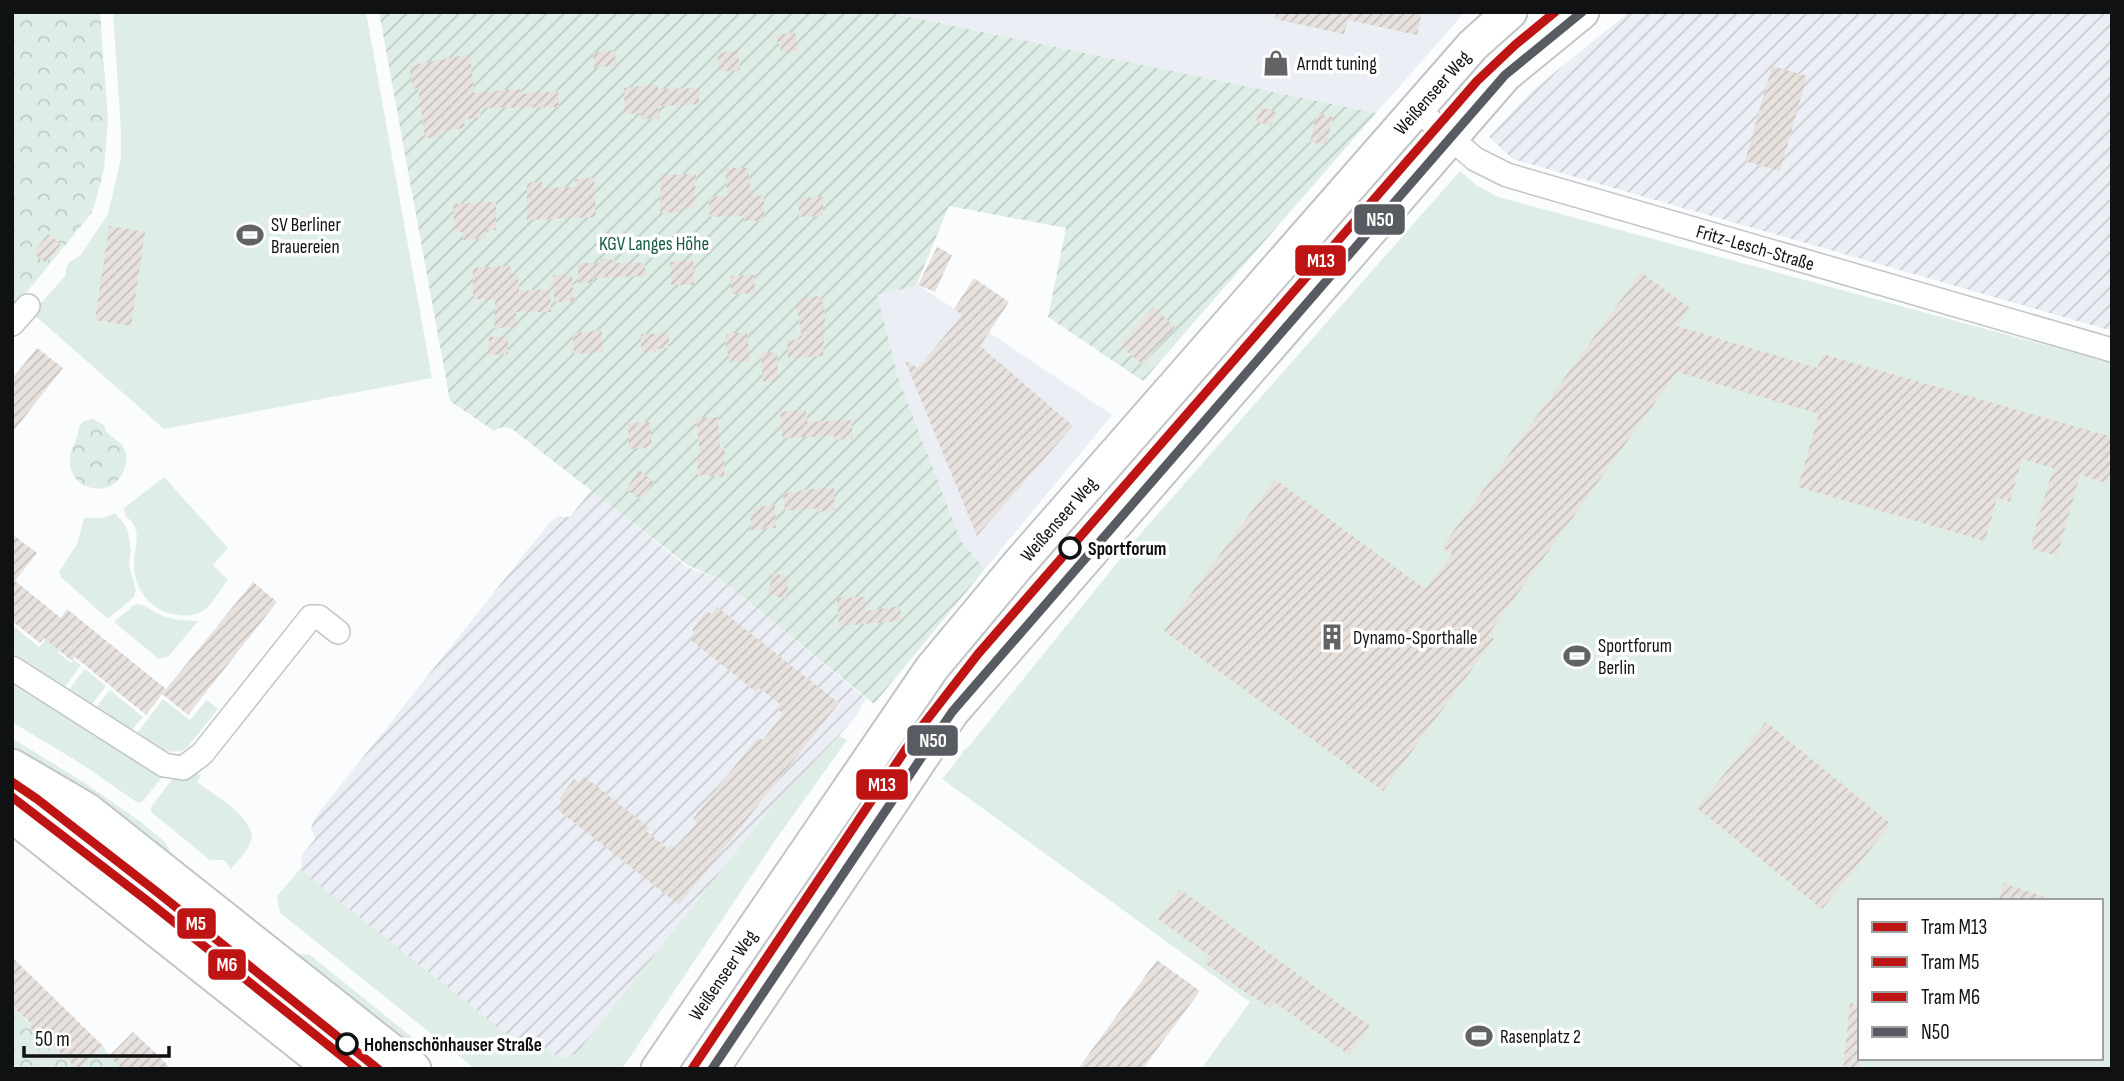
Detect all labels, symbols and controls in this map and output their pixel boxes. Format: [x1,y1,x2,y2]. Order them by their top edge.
street label: Weißenseer Weg [1390,46,1476,140]
shop icon: Arndt tuning [1261,48,1291,78]
place label: Arndt tuning [1296,53,1377,76]
line badge: N50 [1353,203,1406,236]
text: N50 [1366,209,1394,232]
place label: SV Berliner Brauereien [271,214,341,259]
sports icon: SV Berliner Brauereien [235,220,265,250]
street label: Fritz-Lesch-Straße [1693,220,1817,276]
park label: KGV Langes Höhe [599,233,709,256]
line badge: M13 [1294,244,1347,277]
text: M13 [1307,250,1335,273]
street label: Weißenseer Weg [1016,473,1103,567]
marker: Sportforum [1059,537,1081,559]
place label: Sportforum [1088,538,1166,561]
building icon: Dynamo-Sporthalle [1317,622,1347,652]
place label: Dynamo-Sporthalle [1353,627,1478,650]
place label: Sportforum Berlin [1598,635,1672,680]
sports icon: Sportforum Berlin [1562,641,1592,671]
line badge: N50 [906,724,959,757]
text: N50 [919,730,947,753]
line badge: M13 [855,768,909,801]
text: M13 [868,774,896,797]
legend [1858,899,2103,1060]
line badge: M5 [176,907,217,940]
text: M5 [186,913,206,936]
text: Tram M13 [1921,915,1987,940]
street label: Weißenseer Weg [684,926,763,1026]
line badge: M6 [207,948,247,981]
text: Tram M5 [1921,950,1979,975]
text: M6 [217,954,238,977]
text: Tram M6 [1921,985,1980,1010]
scale bar [24,1014,170,1058]
text: N50 [1921,1020,1950,1045]
sports icon: Rasenplatz 2 [1464,1021,1494,1051]
place label: Rasenplatz 2 [1500,1026,1581,1049]
text: 50 m [35,1027,70,1052]
marker: Hohenschönhauser Straße [336,1033,358,1055]
place label: Hohenschönhauser Straße [364,1034,542,1057]

